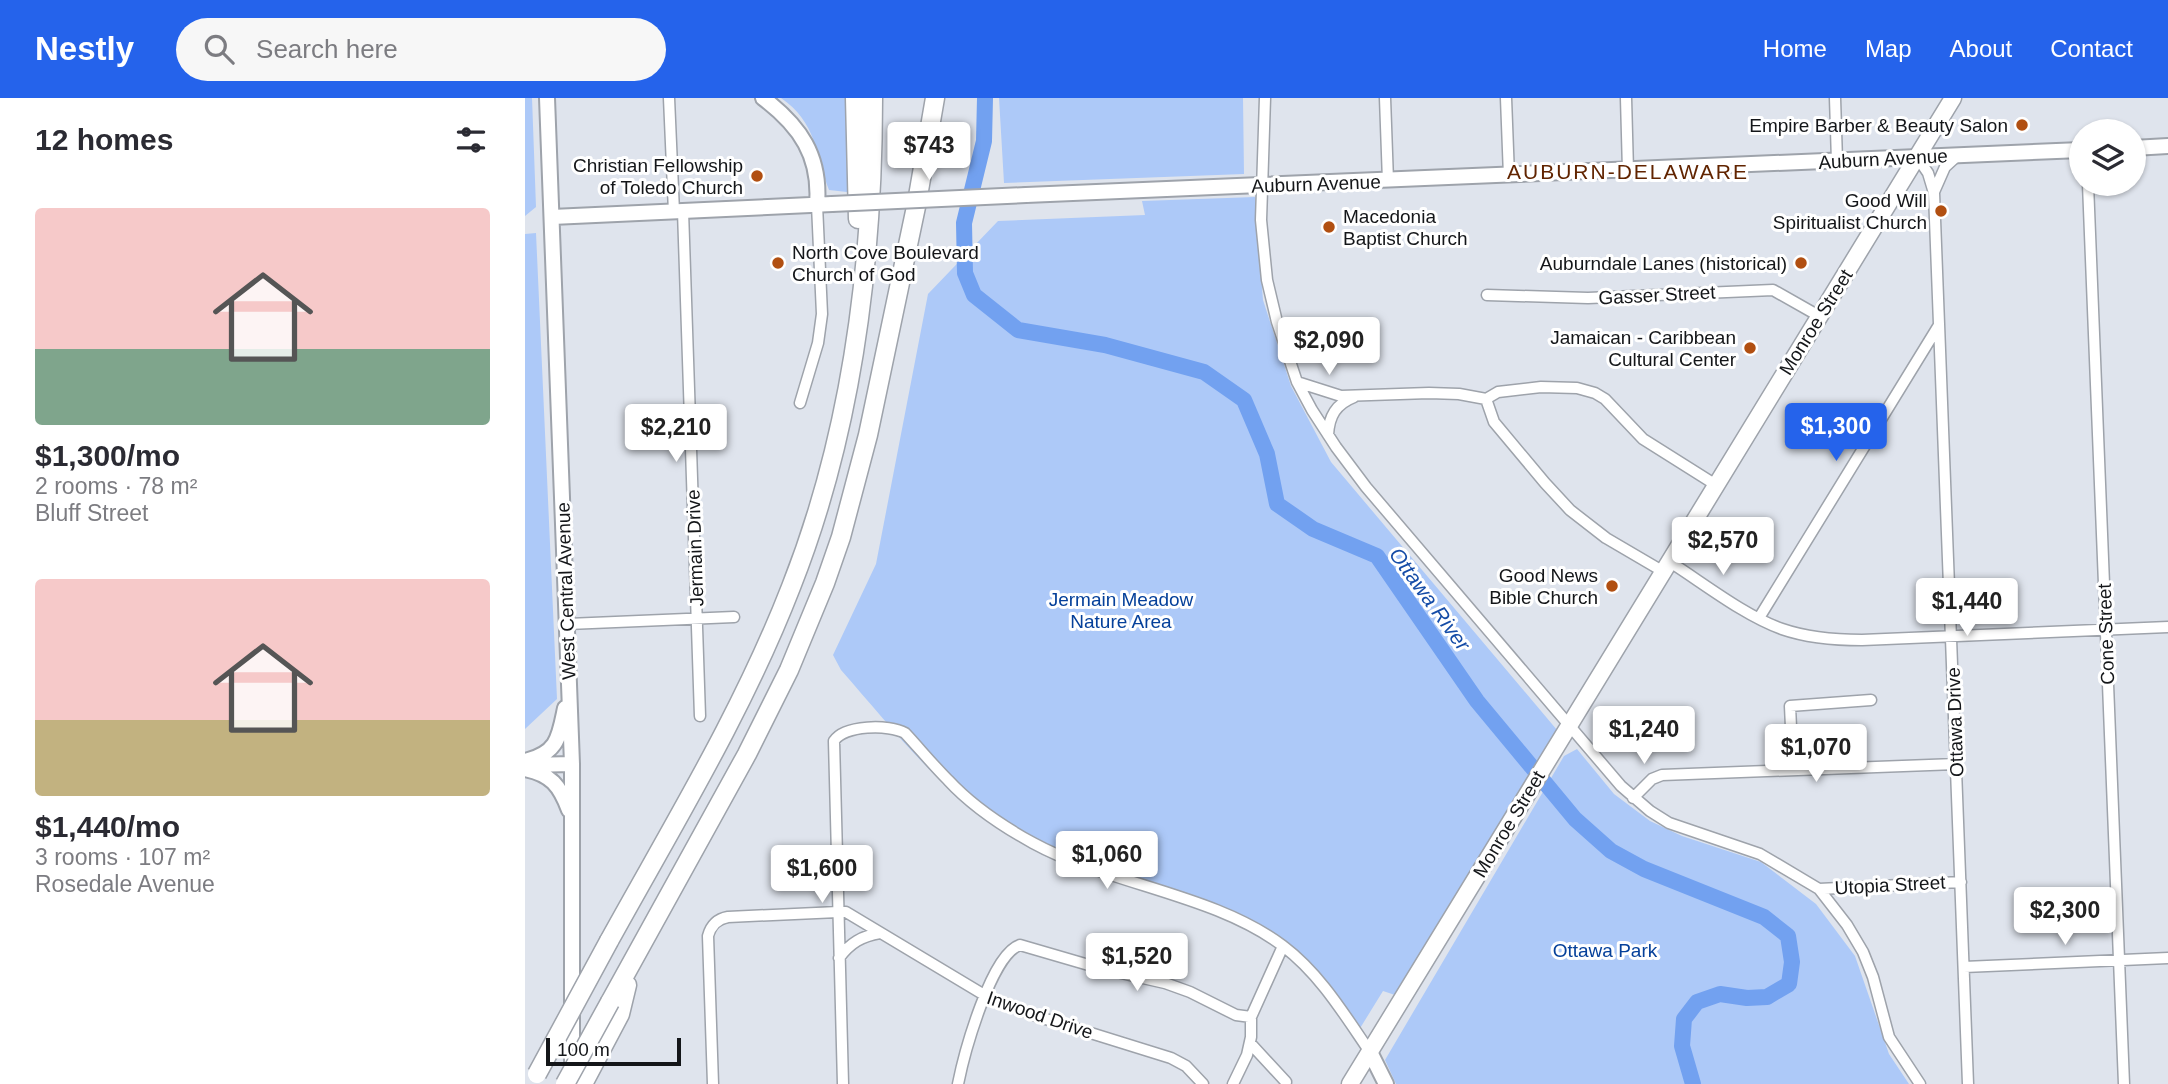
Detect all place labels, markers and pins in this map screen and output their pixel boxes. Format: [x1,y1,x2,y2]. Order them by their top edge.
place label: Empire Barber & Beauty Salon [1749,115,2008,136]
marker: Empire Barber & Beauty Salon [2014,117,2030,133]
pin: $743 [888,122,970,182]
place label: Christian Fellowship of Toledo Church [573,155,743,198]
marker: Christian Fellowship of Toledo Church [749,168,765,184]
place label: Good Will Spiritualist Church [1773,190,1927,233]
marker: Good Will Spiritualist Church [1933,203,1949,219]
place label: Macedonia Baptist Church [1343,206,1468,249]
marker: Macedonia Baptist Church [1321,219,1337,235]
place label: North Cove Boulevard Church of God [792,242,979,285]
place label: Auburndale Lanes (historical) [1540,253,1787,274]
marker: North Cove Boulevard Church of God [770,255,786,271]
marker: Auburndale Lanes (historical) [1793,255,1809,271]
pin: $2,090 [1272,317,1386,377]
place label: Jamaican - Caribbean Cultural Center [1550,327,1737,370]
marker: Jamaican - Caribbean Cultural Center [1742,340,1758,356]
pin: $2,210 [619,404,733,464]
pin: $1,300 [1779,404,1893,463]
pin: $2,570 [1666,518,1780,577]
place label: Good News Bible Church [1489,565,1598,608]
marker: Good News Bible Church [1604,578,1620,594]
pin: $1,440 [1910,578,2024,638]
pin: $1,240 [1587,706,1701,766]
pin: $1,070 [1759,724,1873,784]
pin: $1,060 [1050,832,1164,891]
pin: $1,600 [765,846,879,905]
pin: $2,300 [2008,888,2122,947]
pin: $1,520 [1080,934,1194,993]

